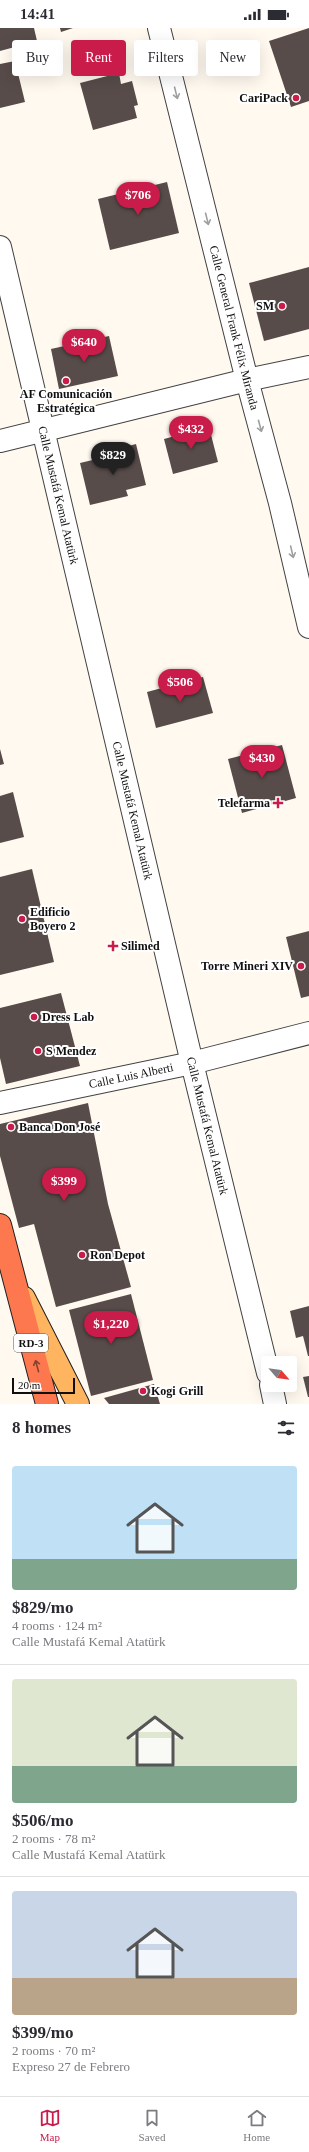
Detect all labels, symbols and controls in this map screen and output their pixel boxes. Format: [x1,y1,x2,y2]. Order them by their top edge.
text: 14:41 [20,6,55,22]
chip: Buy [12,40,63,76]
chip: Rent [71,40,126,76]
chip: Filters [134,40,198,76]
chip: New [206,40,260,76]
one-way arrow [172,86,180,99]
place label: CariPack [239,91,288,105]
marker: CariPack [291,93,301,103]
pin: $706 [114,182,162,216]
text: $706 [125,187,151,202]
one-way arrow [204,212,211,225]
street label: Calle General Frank Félix Miranda [207,244,262,412]
place label: SM [256,299,274,313]
marker: SM [277,301,287,311]
pin: $640 [60,329,108,363]
text: $640 [71,334,97,349]
marker: AF Comunicación Estratégica [61,376,71,386]
place label: AF Comunicación Estratégica [20,387,113,415]
pin: $432 [167,416,215,450]
one-way arrow [257,420,264,433]
text: $432 [178,421,204,436]
street label: Calle Mustafá Kemal Atatürk [35,425,81,566]
pin: $829 [89,442,137,476]
text: $829 [100,447,126,462]
one-way arrow [288,546,296,559]
pin: $506 [156,669,204,703]
text: $506 [167,674,193,689]
street label: Calle Mustafá Kemal Atatürk [110,740,156,881]
pin: $430 [238,745,286,779]
text: $430 [249,750,275,765]
place label: Telefarma [218,796,270,810]
marker: Telefarma [273,798,283,808]
place label: Edificio Boyero 2 [30,905,75,933]
marker: Edificio Boyero 2 [17,914,27,924]
place label: Silimed [121,939,160,953]
marker: Silimed [108,941,118,951]
place label: Torre Mineri XIV [201,959,293,973]
marker: Torre Mineri XIV [296,961,306,971]
place label: Dress Lab [42,1010,94,1024]
marker: Dress Lab [29,1012,39,1022]
place label: S Mendez [46,1044,97,1058]
marker: S Mendez [33,1046,43,1056]
street label: Calle Mustafá Kemal Atatürk [184,1055,231,1196]
street label: Calle Luis Alberti [88,1060,175,1091]
place label: Banca Don José [19,1120,101,1134]
marker: Banca Don José [6,1122,16,1132]
pin: $399 [40,1168,88,1202]
text: $399 [51,1173,77,1188]
place label: Ron Depot [90,1248,145,1262]
marker: Ron Depot [77,1250,87,1260]
pin: $1,220 [78,1311,144,1345]
text: $1,220 [93,1316,129,1331]
road number: RD-3 [14,1334,48,1352]
north arrow [261,1356,297,1392]
map controls [261,1356,297,1392]
one-way arrow [33,1360,41,1373]
scale bar [12,1376,75,1395]
text: 20 m [18,1379,40,1391]
place label: Kogi Grill [151,1384,204,1398]
marker: Kogi Grill [138,1386,148,1396]
icon: filters [275,1417,297,1439]
text: 8 homes [12,1418,71,1437]
icon: home [119,1492,191,1564]
text: $829/mo [12,1598,73,1617]
text: 4 rooms · 124 m² [12,1618,102,1633]
text: Calle Mustafá Kemal Atatürk [12,1634,165,1649]
icon: home [119,1705,191,1777]
text: $506/mo [12,1811,73,1830]
text: 2 rooms · 78 m² [12,1831,95,1846]
text: Calle Mustafá Kemal Atatürk [12,1847,165,1862]
icon: home [119,1917,191,1989]
text: $399/mo [12,2023,73,2042]
text: 2 rooms · 70 m² [12,2043,95,2058]
text: Expreso 27 de Febrero [12,2059,130,2074]
tab: Map [39,2107,61,2143]
tab: Saved [139,2107,165,2143]
tab: Home [243,2107,270,2143]

